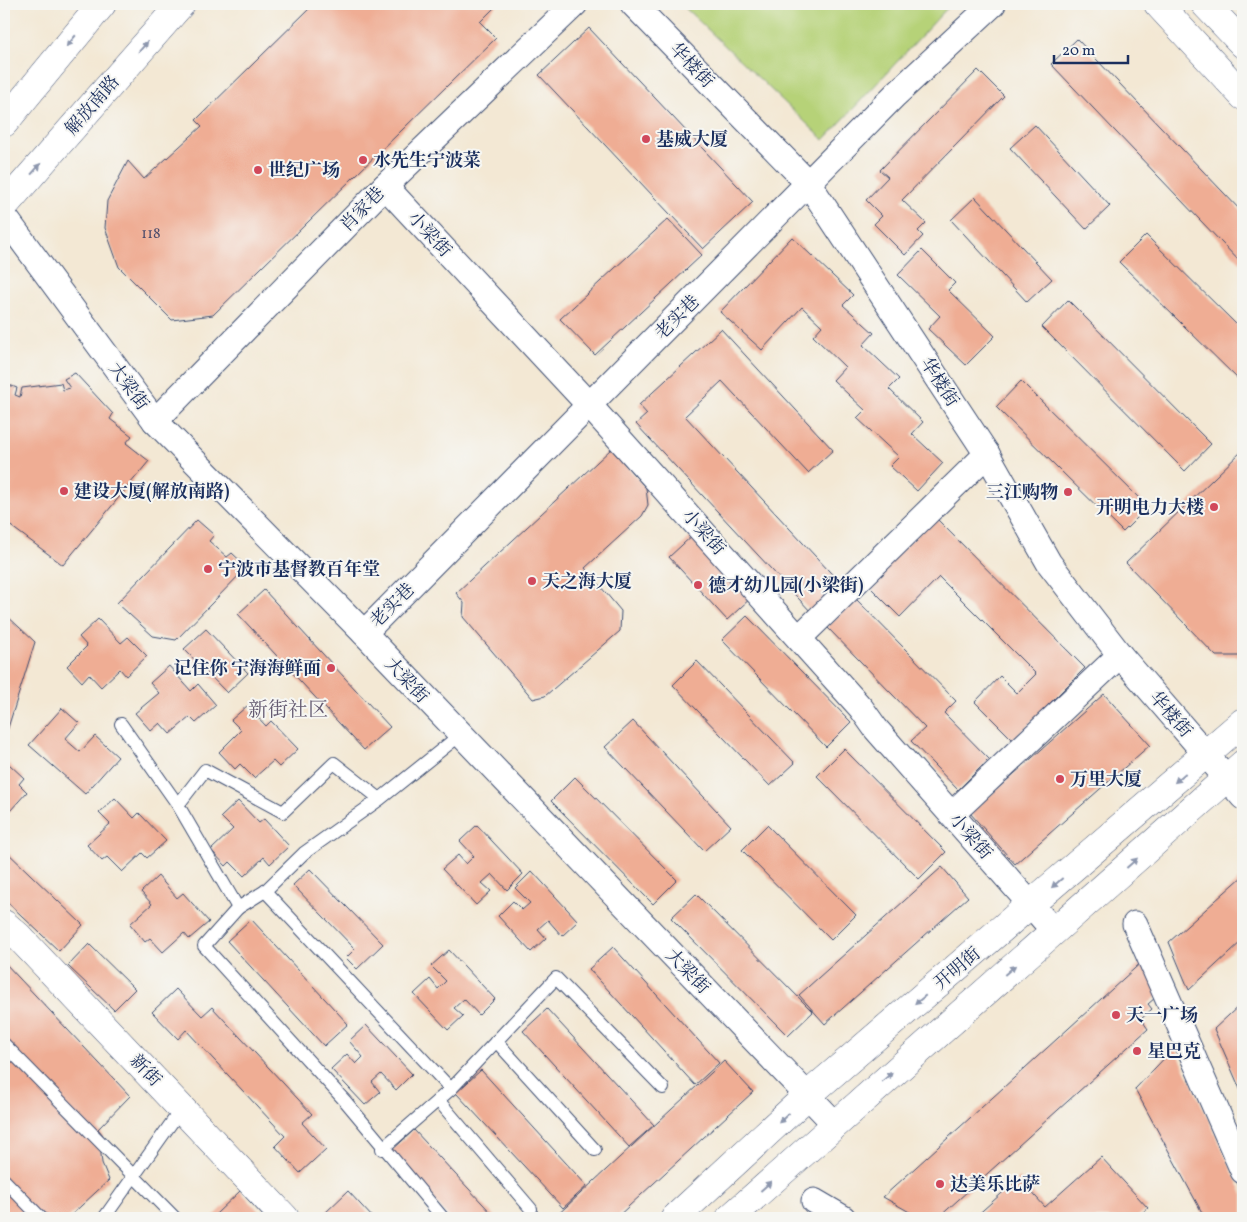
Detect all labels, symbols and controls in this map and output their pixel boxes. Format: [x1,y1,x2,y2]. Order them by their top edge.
scale bar [1054,32,1128,64]
one-way arrow [65,35,77,47]
street label: 华楼街 [663,38,719,94]
one-way arrow [137,41,148,53]
text: 20 m [1062,41,1095,62]
street label: 解放南路 [60,71,126,141]
place label: 基威大厦 [656,128,728,153]
marker: 基威大厦 [640,133,652,145]
place label: 水先生宁波菜 [373,149,481,174]
marker: 水先生宁波菜 [357,154,369,166]
place label: 世纪广场 [268,159,340,184]
one-way arrow [30,164,42,176]
marker: 世纪广场 [252,164,264,176]
street label: 肖家巷 [335,182,391,238]
street label: 小梁街 [401,207,456,263]
house number: 118 [141,224,161,245]
street label: 老实巷 [650,290,706,346]
street label: 华楼街 [914,353,964,412]
street label: 大梁街 [102,358,154,416]
place label: 建设大厦(解放南路) [74,480,230,505]
place label: 三江购物 [986,481,1058,506]
marker: 建设大厦(解放南路) [58,485,70,497]
marker: 三江购物 [1062,486,1074,498]
place label: 开明电力大楼 [1096,496,1204,521]
marker: 开明电力大楼 [1208,501,1220,513]
street label: 小梁街 [676,505,730,561]
place label: 宁波市基督教百年堂 [218,558,380,583]
marker: 宁波市基督教百年堂 [202,563,214,575]
place label: 天之海大厦 [542,570,632,595]
place label: 德才幼儿园(小梁街) [708,574,864,599]
marker: 天之海大厦 [526,575,538,587]
street label: 老实巷 [365,578,421,634]
marker: 德才幼儿园(小梁街) [692,579,704,591]
street label: 大梁街 [378,653,433,709]
place label: 记住你 宁海海鲜面 [173,657,321,682]
marker: 记住你 宁海海鲜面 [325,662,337,674]
street label: 华楼街 [1143,686,1197,744]
district label: 新街社区 [248,697,328,725]
place label: 万里大厦 [1070,768,1142,793]
one-way arrow [1174,772,1187,783]
marker: 万里大厦 [1054,773,1066,785]
street label: 小梁街 [943,808,997,866]
one-way arrow [1125,857,1138,868]
one-way arrow [1050,878,1063,889]
street label: 开明街 [929,942,987,996]
street label: 大梁街 [659,944,715,1000]
one-way arrow [1003,964,1015,976]
one-way arrow [914,994,926,1005]
place label: 天一广场 [1126,1004,1198,1029]
marker: 天一广场 [1110,1009,1122,1021]
place label: 星巴克 [1147,1040,1201,1065]
marker: 星巴克 [1131,1045,1143,1057]
street label: 新街 [123,1049,166,1093]
one-way arrow [881,1071,893,1083]
one-way arrow [778,1112,790,1124]
place label: 达美乐比萨 [950,1173,1040,1198]
marker: 达美乐比萨 [934,1178,946,1190]
one-way arrow [760,1180,773,1191]

